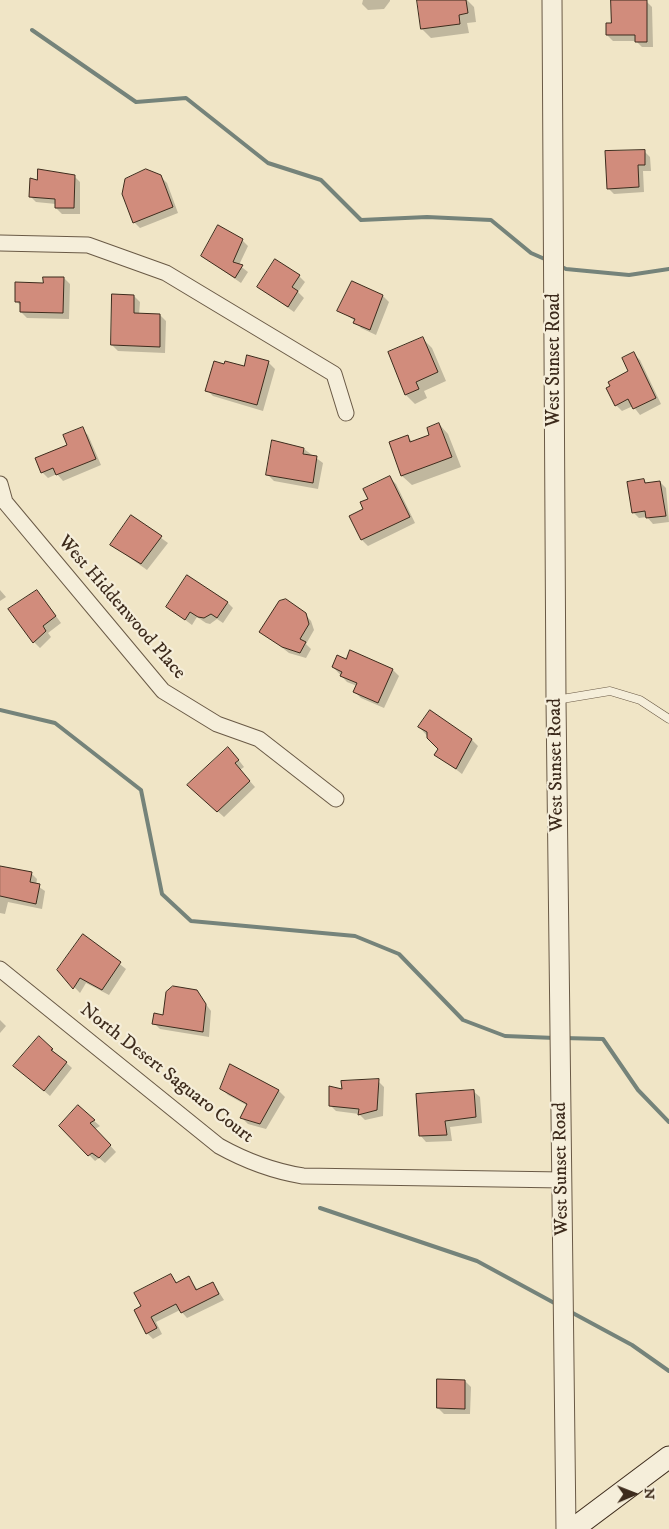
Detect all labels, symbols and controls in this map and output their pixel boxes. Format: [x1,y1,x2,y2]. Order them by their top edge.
street label: West Sunset Road [544,293,566,427]
street label: West Hiddenwood Place [52,531,190,685]
street label: West Sunset Road [544,698,570,832]
street label: North Desert Saguaro Court [75,999,257,1149]
street label: West Sunset Road [549,1102,575,1236]
north arrow [609,1469,659,1519]
text: N [640,1488,658,1500]

